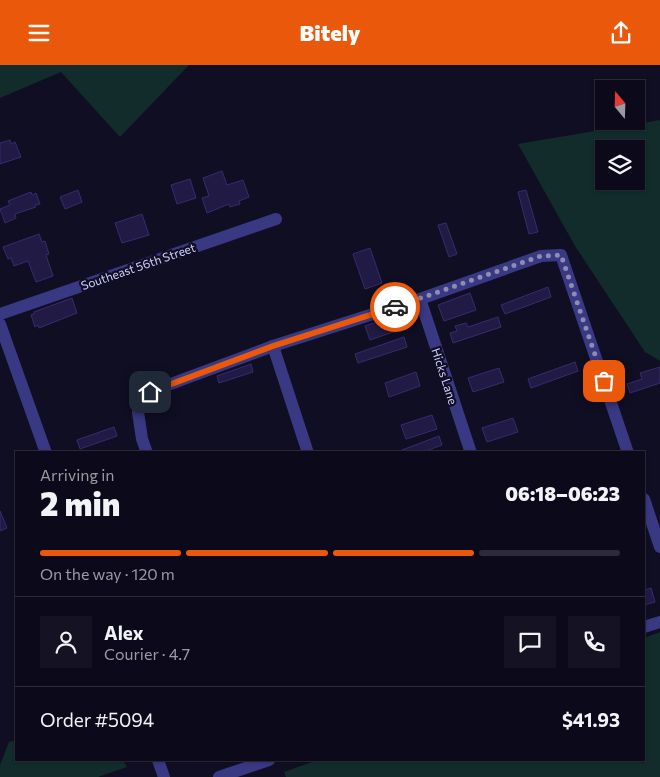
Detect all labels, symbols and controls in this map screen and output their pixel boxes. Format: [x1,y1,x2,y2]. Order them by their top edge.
icon: menu [25,19,53,47]
text: Bitely [300,19,360,46]
icon: share [607,19,635,47]
north arrow [595,80,645,130]
map controls [595,80,645,190]
button: layers [595,140,645,190]
street label: Southeast 56th Street [79,240,197,292]
courier [370,282,420,332]
icon: car [381,293,409,321]
street label: Hicks Lane [429,346,461,406]
pin [583,360,625,402]
icon: bag [590,367,618,395]
pin [129,371,171,413]
icon: home [136,378,164,406]
text: Arriving in [40,465,114,484]
text: 06:18–06:23 [505,482,620,505]
text: 2 min [40,483,120,523]
text: On the way · 120 m [40,564,175,583]
button: person [40,616,92,668]
button: chat [504,616,556,668]
button: phone [568,616,620,668]
text: Alex [104,621,144,644]
text: Courier · 4.7 [104,644,190,663]
text: Order #5094 [40,708,154,731]
text: $41.93 [562,708,620,731]

